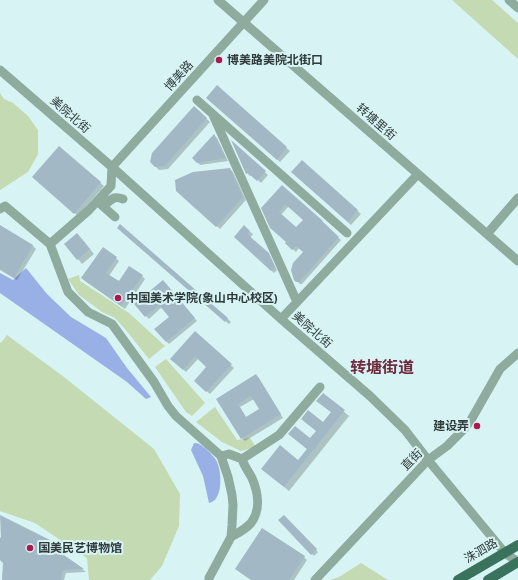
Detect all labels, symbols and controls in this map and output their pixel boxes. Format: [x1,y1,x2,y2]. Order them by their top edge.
place label: 博美路美院北街口 [227,53,323,67]
marker: 博美路美院北街口 [214,55,224,65]
street label: 博美路 [162,58,196,94]
street label: 美院北街 [47,94,93,136]
street label: 转塘里街 [353,101,399,143]
place label: 中国美术学院(象山中心校区) [126,291,278,305]
marker: 中国美术学院(象山中心校区) [113,293,123,303]
street label: 美院北街 [289,309,335,351]
district label: 转塘街道 [350,358,414,378]
place label: 建设弄 [433,419,469,433]
marker: 建设弄 [472,421,482,431]
street label: 直街 [398,446,426,474]
street label: 洙泗路 [462,536,500,566]
place label: 国美民艺博物馆 [38,541,122,555]
marker: 国美民艺博物馆 [25,543,35,553]

